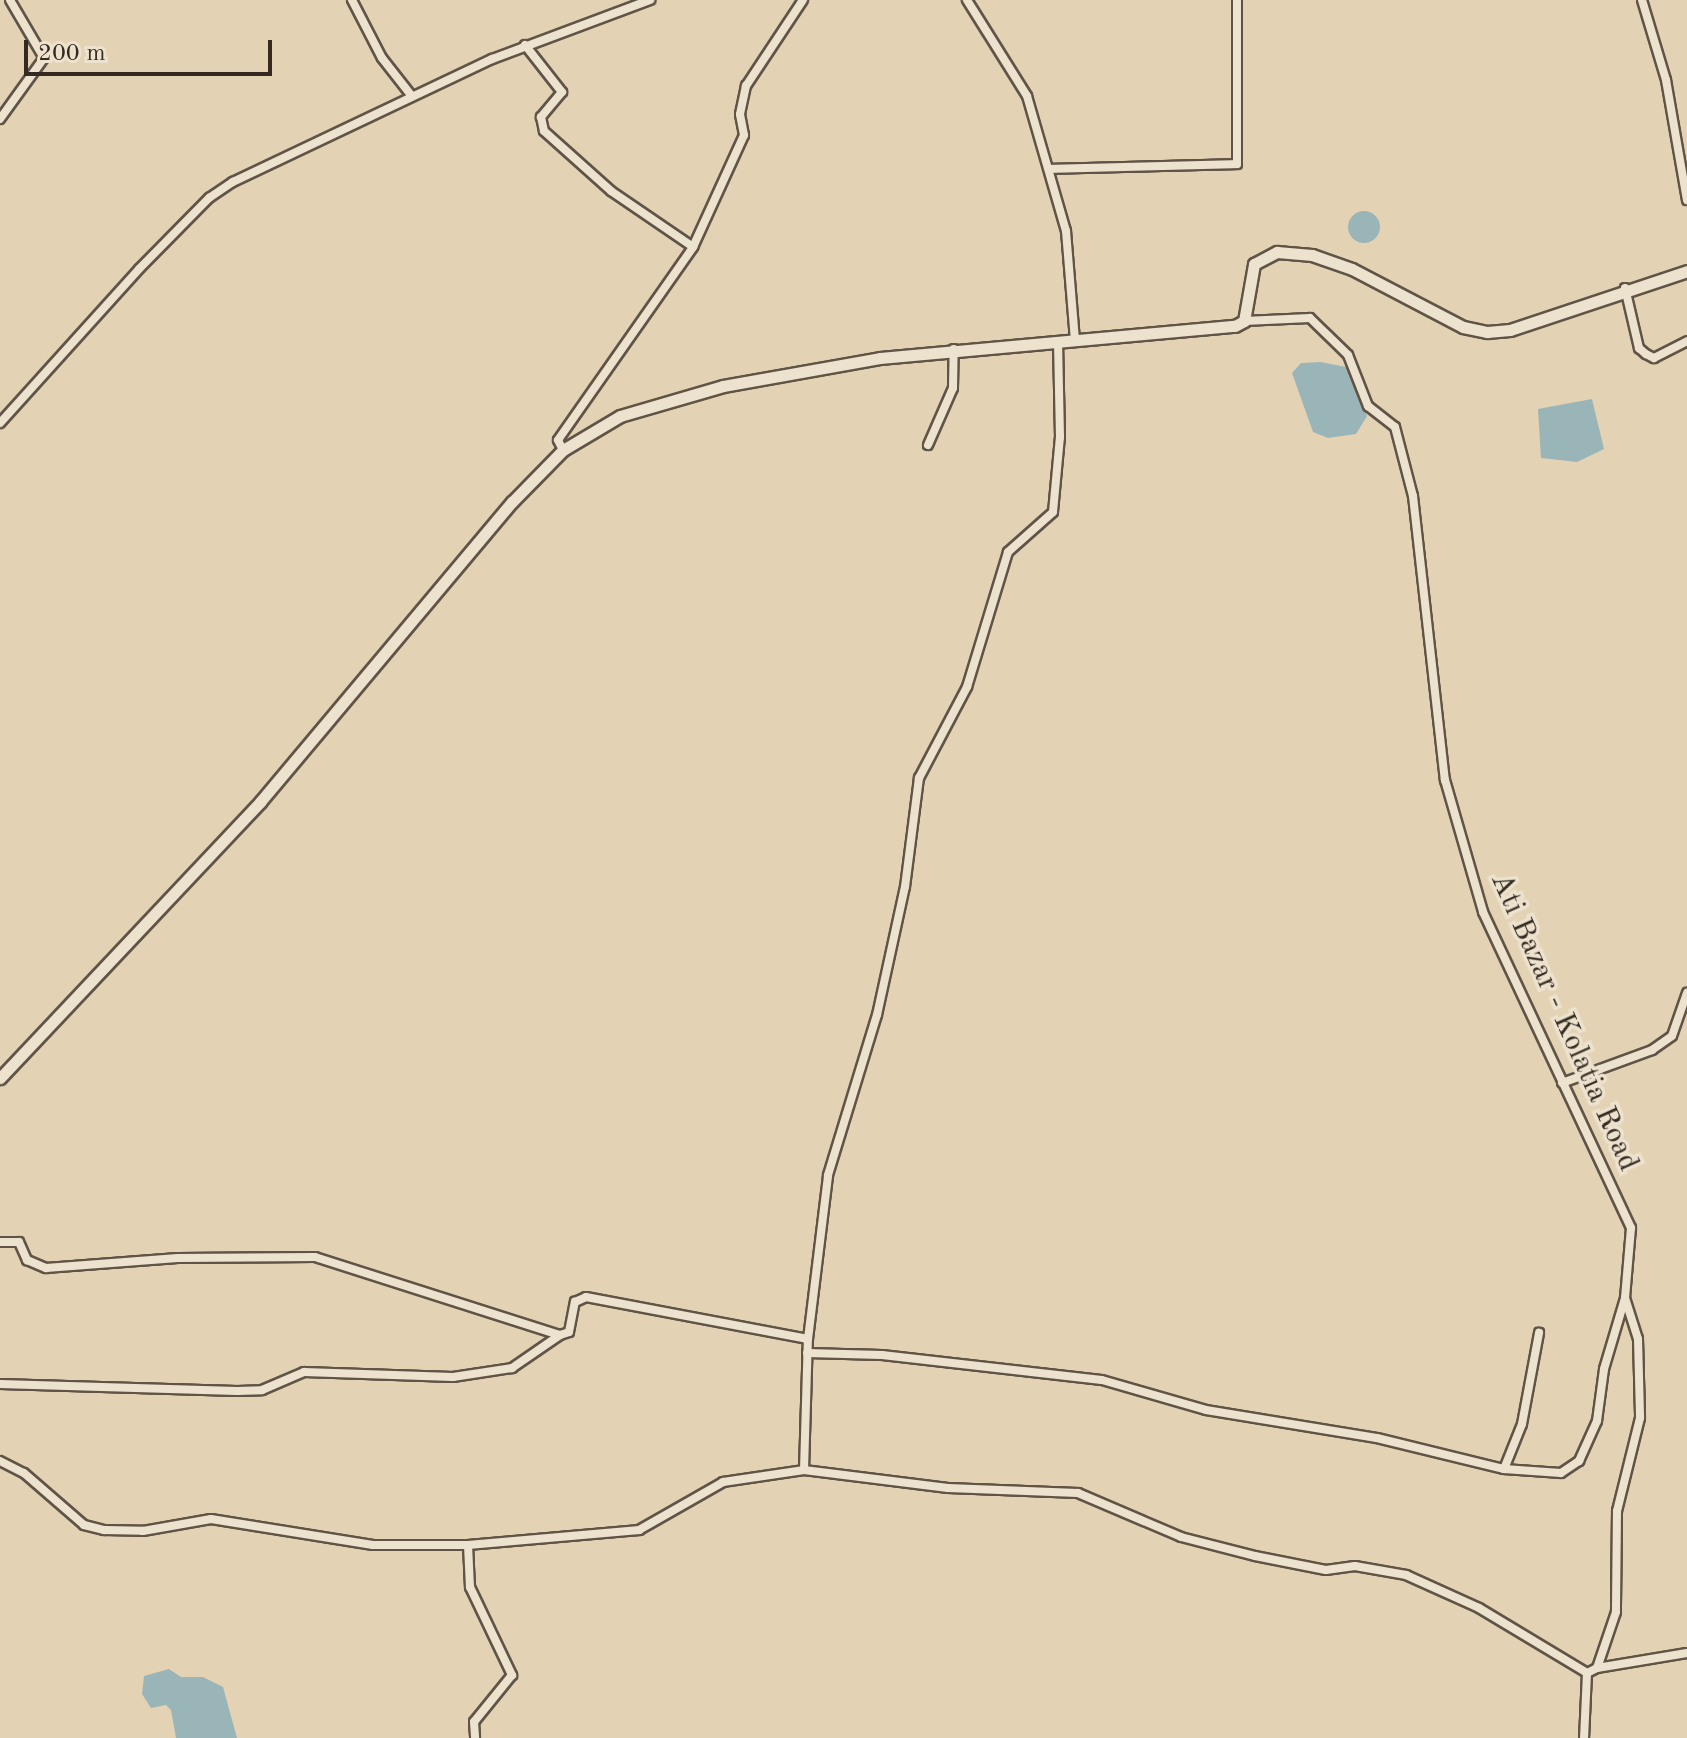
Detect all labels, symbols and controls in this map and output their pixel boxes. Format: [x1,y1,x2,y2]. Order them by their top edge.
scale bar [28,24,276,74]
text: 200 m [38,42,106,66]
street label: Ati Bazar - Kolatia Road [1482,867,1646,1177]

